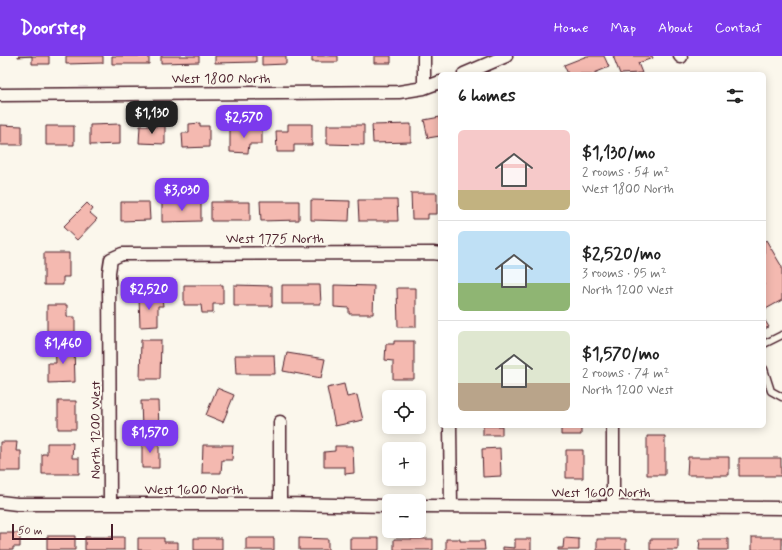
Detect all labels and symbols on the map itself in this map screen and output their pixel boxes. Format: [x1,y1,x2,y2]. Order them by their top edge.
street label: West 1800 North [172,70,271,88]
pin: $1,130 [119,101,185,135]
pin: $2,570 [211,105,277,139]
pin: $3,030 [149,178,215,212]
street label: West 1775 North [226,230,324,248]
pin: $2,520 [116,277,182,311]
pin: $1,460 [30,331,96,365]
street label: North 1200 West [87,380,105,479]
pin: $1,570 [117,420,183,454]
street label: West 1600 North [145,481,244,499]
street label: West 1600 North [552,484,651,502]
scale bar [12,522,113,541]

